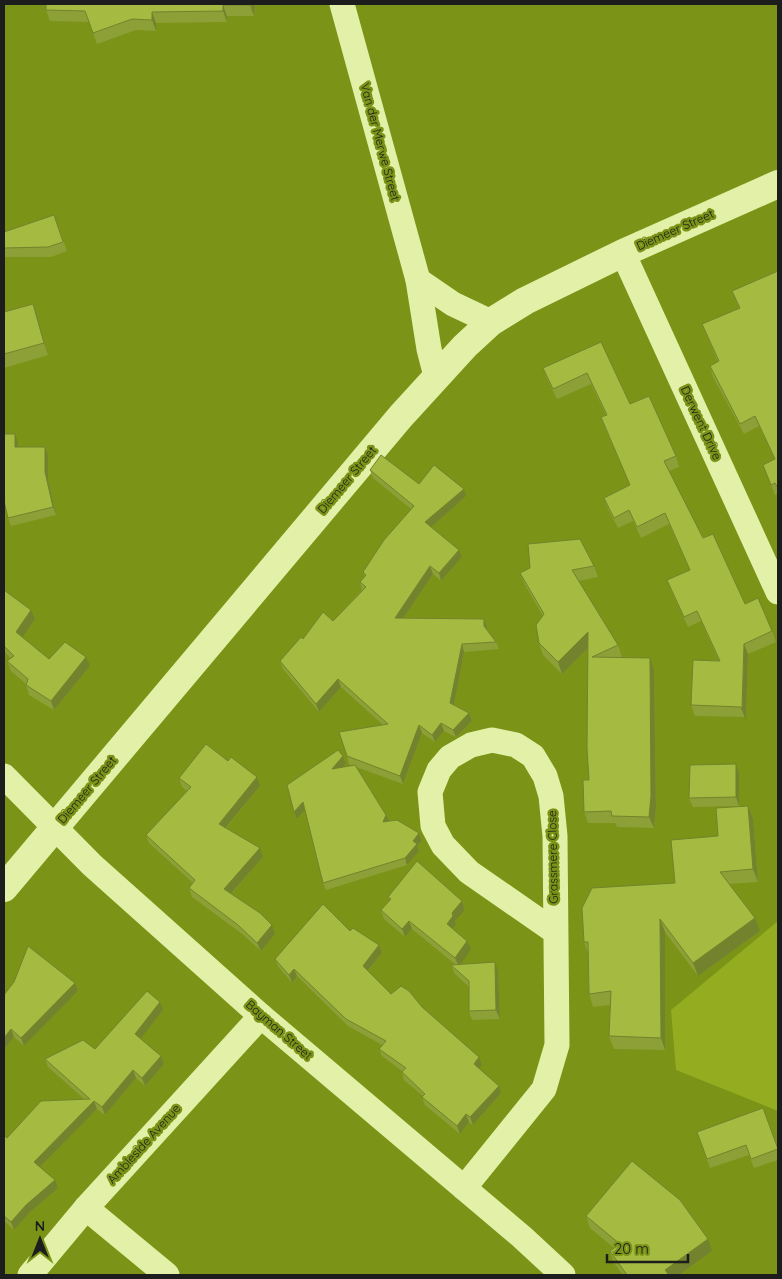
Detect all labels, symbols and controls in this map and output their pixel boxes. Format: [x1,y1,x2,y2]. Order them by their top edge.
street label: Van der Merwe Street [358,81,403,202]
street label: Diemeer Street [634,206,716,253]
street label: Derwent Drive [678,384,725,462]
street label: Diemeer Street [314,443,379,516]
street label: Diemeer Street [54,753,119,826]
street label: Grassmere Close [544,810,561,904]
street label: Bayman Street [243,997,316,1063]
street label: Ambleside Avenue [104,1101,183,1187]
north arrow [15,1214,65,1264]
text: N [35,1217,45,1235]
scale bar [607,1232,688,1264]
text: 20 m [614,1239,649,1258]

